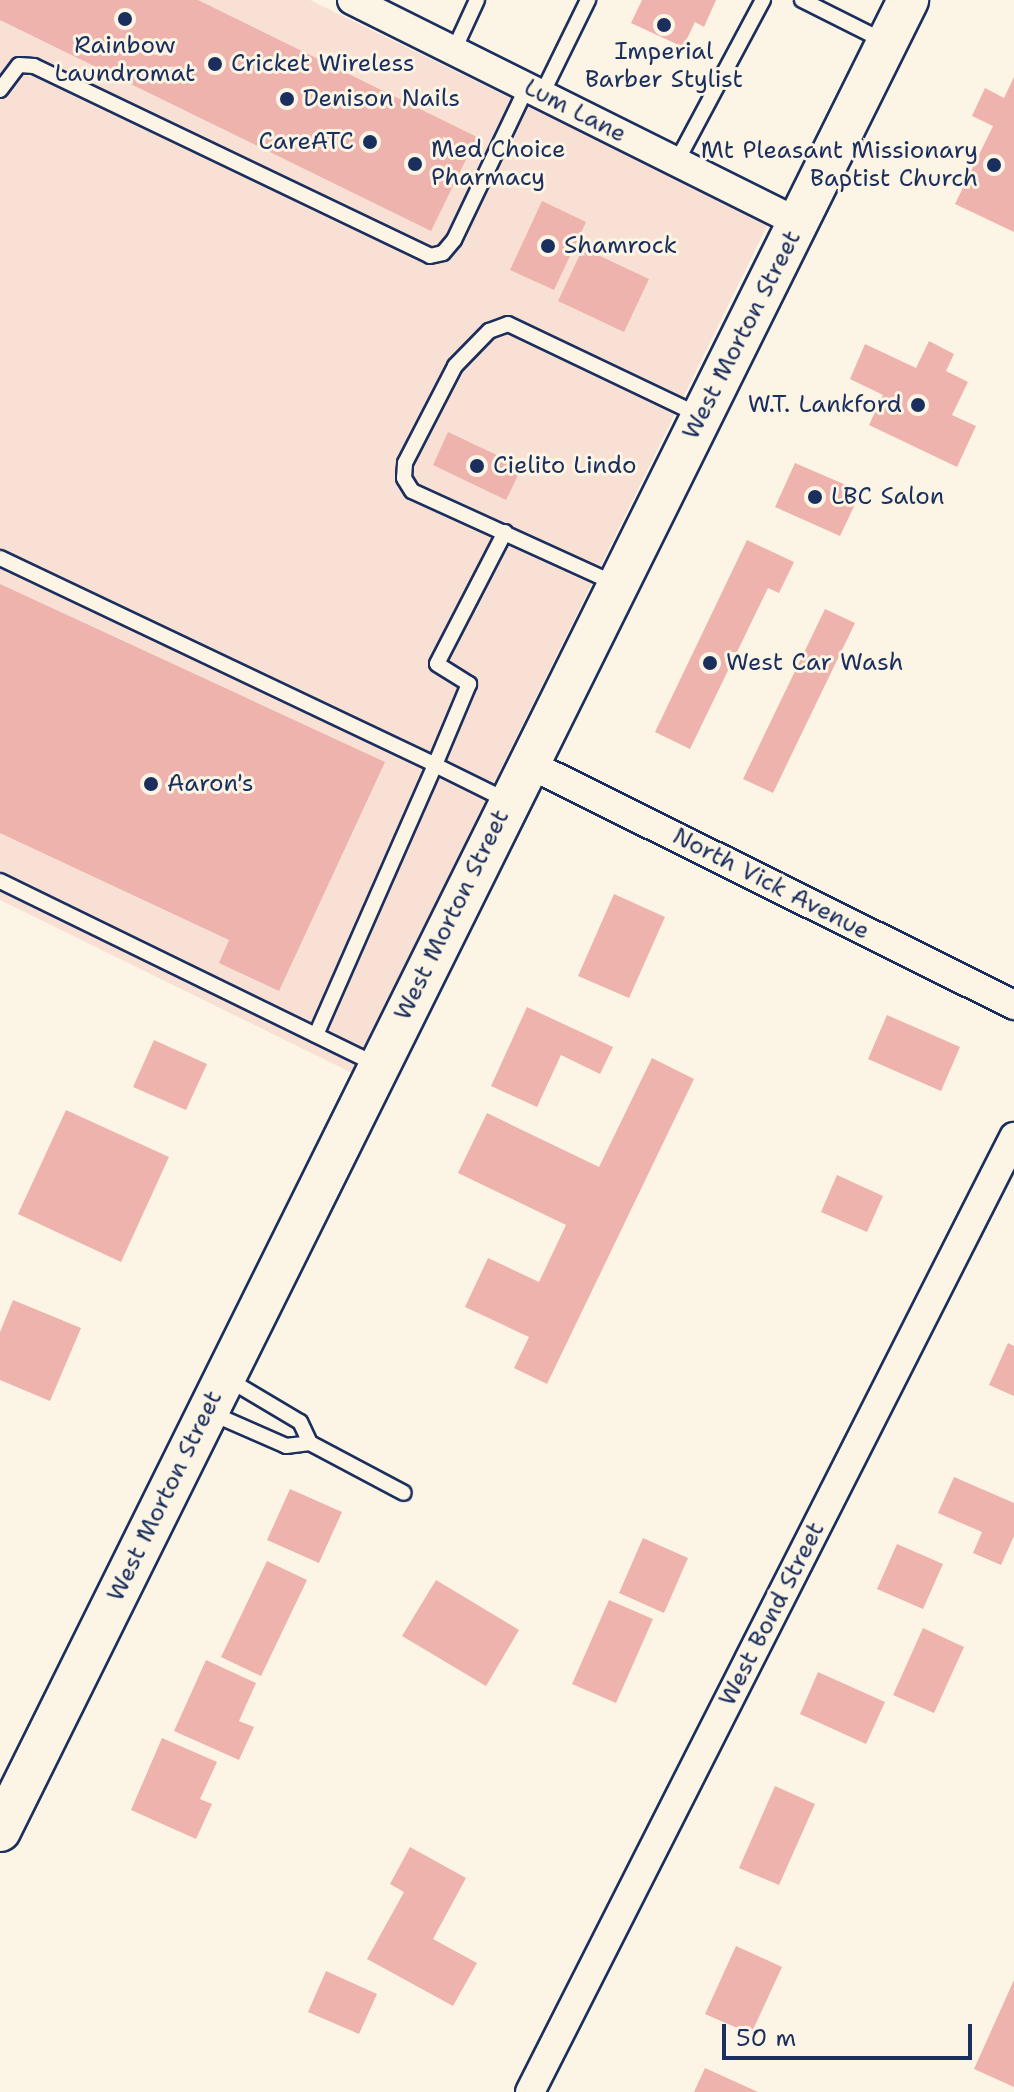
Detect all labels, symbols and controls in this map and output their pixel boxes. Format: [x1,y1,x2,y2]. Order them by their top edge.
marker: Rainbow Laundromat [116,10,134,28]
marker: Imperial Barber Stylist [655,16,673,34]
place label: Rainbow Laundromat [54,32,196,88]
place label: Imperial Barber Stylist [585,38,743,94]
place label: Cricket Wireless [231,50,415,78]
marker: Cricket Wireless [206,55,224,73]
street label: Lum Lane [519,73,631,149]
place label: Denison Nails [303,85,460,113]
marker: Denison Nails [278,90,296,108]
place label: CareATC [259,128,354,156]
marker: CareATC [361,133,379,151]
place label: Med Choice Pharmacy [431,136,566,192]
place label: Mt Pleasant Missionary Baptist Church [701,137,978,193]
marker: Med Choice Pharmacy [406,155,424,173]
marker: Mt Pleasant Missionary Baptist Church [985,156,1003,174]
street label: West Morton Street [677,226,807,444]
place label: Shamrock [564,232,677,260]
marker: Shamrock [539,237,557,255]
place label: W.T. Lankford [748,391,902,419]
marker: W.T. Lankford [909,396,927,414]
place label: Cielito Lindo [493,452,636,480]
marker: Cielito Lindo [468,457,486,475]
place label: LBC Salon [831,483,944,511]
marker: LBC Salon [806,488,824,506]
place label: West Car Wash [726,649,904,677]
marker: West Car Wash [701,654,719,672]
place label: Aaron's [167,770,254,798]
marker: Aaron's [142,775,160,793]
street label: West Morton Street [388,805,516,1025]
street label: North Vick Avenue [668,822,874,946]
street label: West Morton Street [101,1386,229,1606]
street label: West Bond Street [713,1517,831,1711]
scale bar [726,2008,976,2058]
text: 50 m [736,2022,796,2054]

